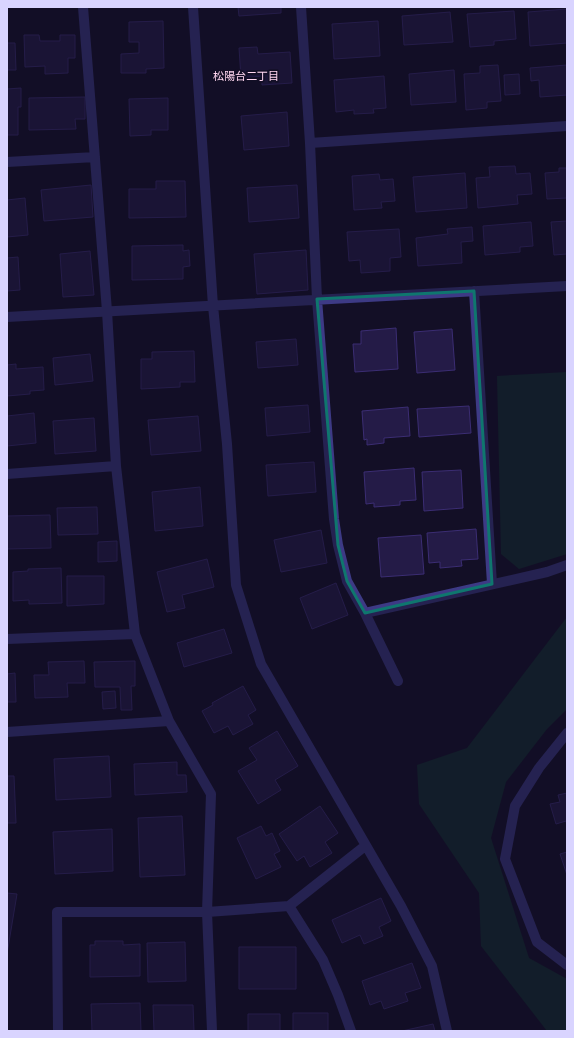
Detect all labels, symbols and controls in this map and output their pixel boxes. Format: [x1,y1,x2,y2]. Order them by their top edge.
district label: 松陽台二丁目 [213,70,279,82]

